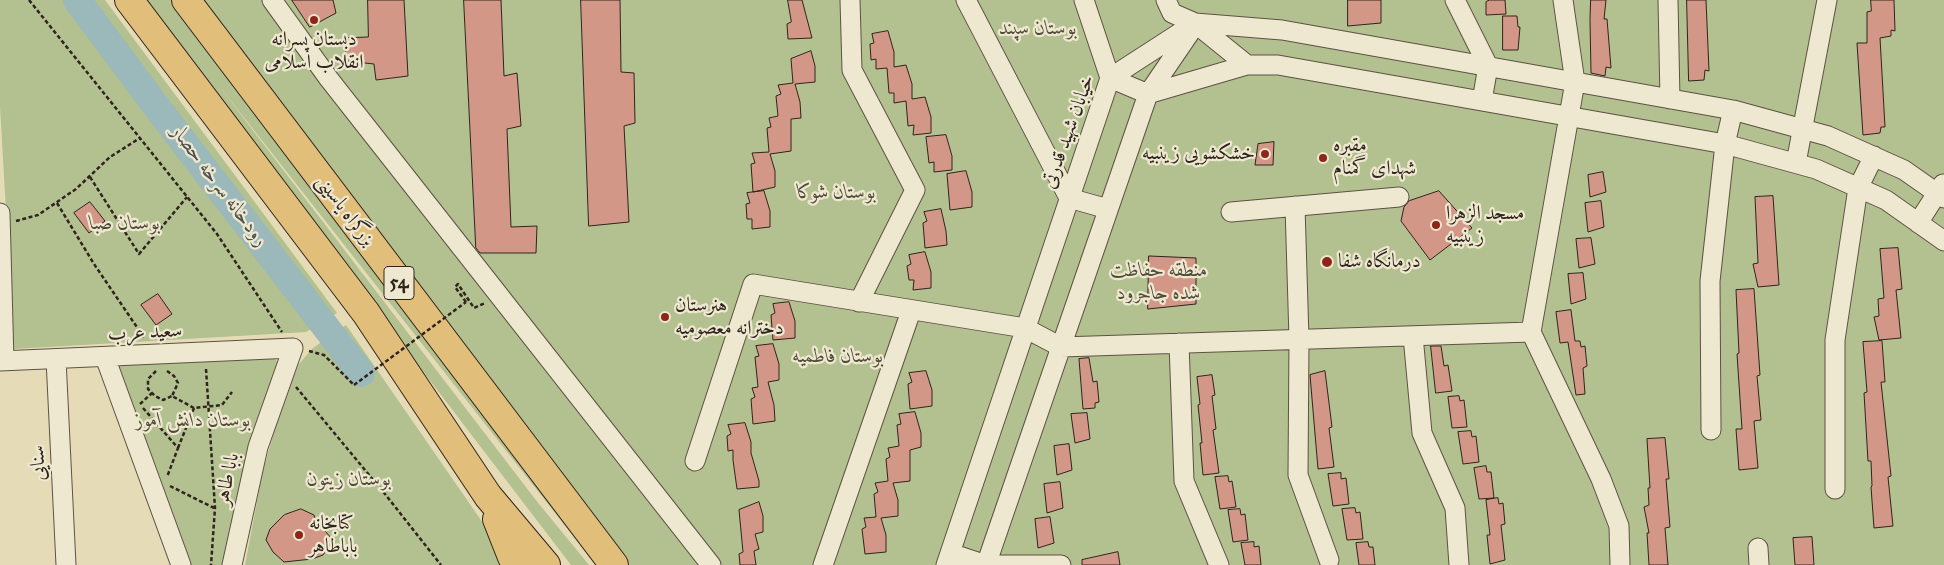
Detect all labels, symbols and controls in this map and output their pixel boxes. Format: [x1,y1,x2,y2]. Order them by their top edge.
marker: دبستان پسرانه انقلاب اسلامی [308,14,320,26]
park label: بوستان سپند [999,17,1077,41]
place label: دبستان پسرانه انقلاب اسلامی [264,28,364,75]
street label: خیابان شهید قدرتی [1037,72,1101,192]
water label: رودخانه سرخه حصار [165,120,273,252]
place label: مقبره شهدای گمنام [1333,134,1416,181]
place label: خشکشویی زینبیه [1142,142,1255,166]
marker: خشکشویی زینبیه [1259,148,1271,160]
marker: مقبره شهدای گمنام [1317,152,1329,164]
street label: بزرگراه یاسینی [310,170,380,252]
park label: بوستان شوکا [798,181,876,205]
place label: مسجد الزهرا زینبیه [1446,202,1524,249]
park label: بوستان صبا [90,212,160,236]
marker: مسجد الزهرا زینبیه [1430,219,1442,231]
place label: درمانگاه شفا [1338,250,1421,274]
marker: درمانگاه شفا [1320,255,1334,269]
park label: منطقه حفاظت شده جاجرود [1110,259,1208,306]
road number: 54 [384,266,414,300]
place label: هنرستان دخترانه معصومیه [675,294,784,341]
marker: هنرستان دخترانه معصومیه [659,311,671,323]
street label: سعید عرب [107,319,183,347]
park label: بوستان فاطمیه [793,345,883,369]
park label: بوستان دانش آموز [135,409,251,433]
street label: سنایی [26,445,52,481]
street label: بابا طاهر [211,451,245,507]
park label: بوستان زیتون [307,468,391,492]
place label: کتابخانه باباطاهر [309,512,358,559]
marker: کتابخانه باباطاهر [293,529,305,541]

